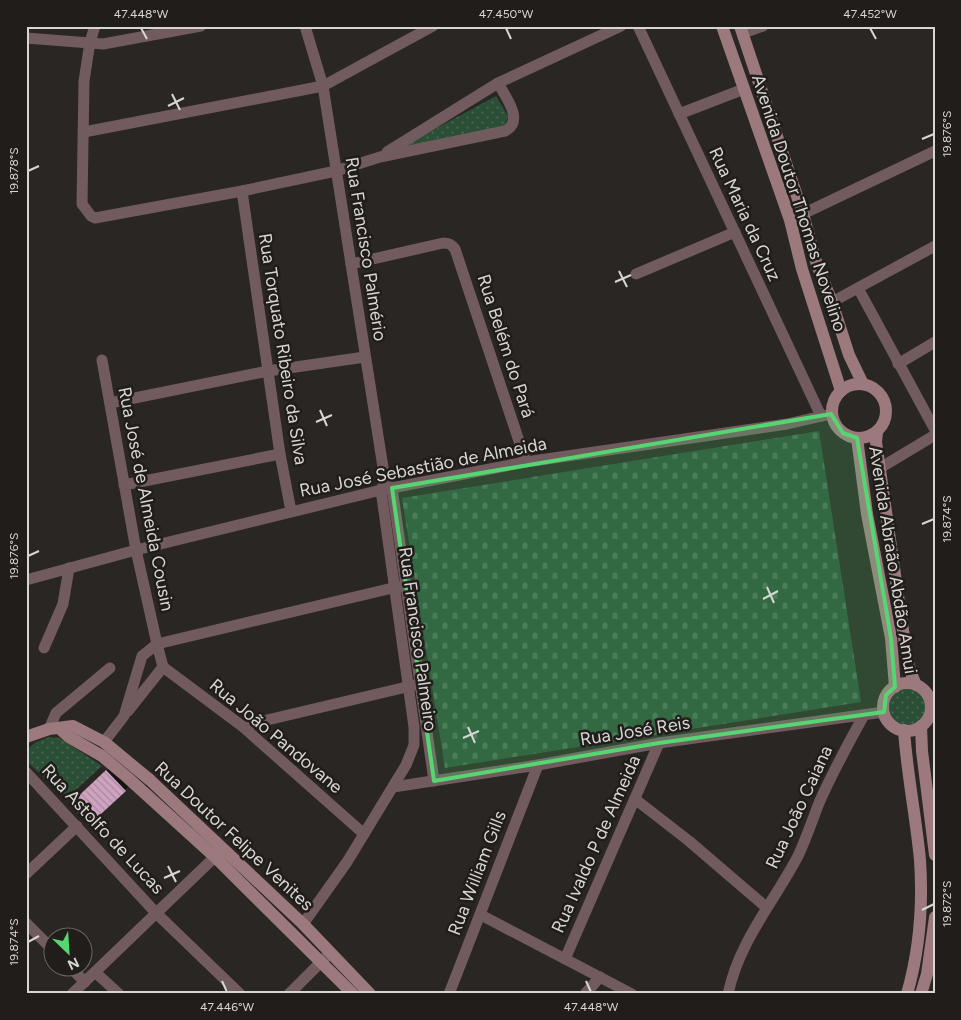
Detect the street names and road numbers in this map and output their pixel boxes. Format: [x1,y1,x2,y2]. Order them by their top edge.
street label: Avenida Doutor Thomas Novelino [747,71,851,335]
street label: Rua Maria da Cruz [704,143,786,285]
street label: Rua Francisco Palmério [341,155,391,343]
street label: Rua Torquato Ribeiro da Silva [254,232,312,466]
street label: Rua Belém do Pará [472,272,540,420]
street label: Rua José de Almeida Cousin [113,385,179,613]
street label: Rua José Sebastião de Almeida [298,432,548,502]
street label: Avenida Abraão Abdão Amui [864,444,922,676]
street label: Rua Francisco Palmeiro [394,545,442,733]
street label: Rua João Pandovane [205,674,347,798]
street label: Rua José Reis [578,711,692,751]
street label: Rua João Caiana [761,742,837,872]
street label: Rua Ivaldo P de Almeida [547,752,645,936]
street label: Rua Doutor Felipe Venites [150,757,318,915]
street label: Rua Astolfo de Lucas [37,759,169,899]
street label: Rua William Gills [443,808,511,938]

